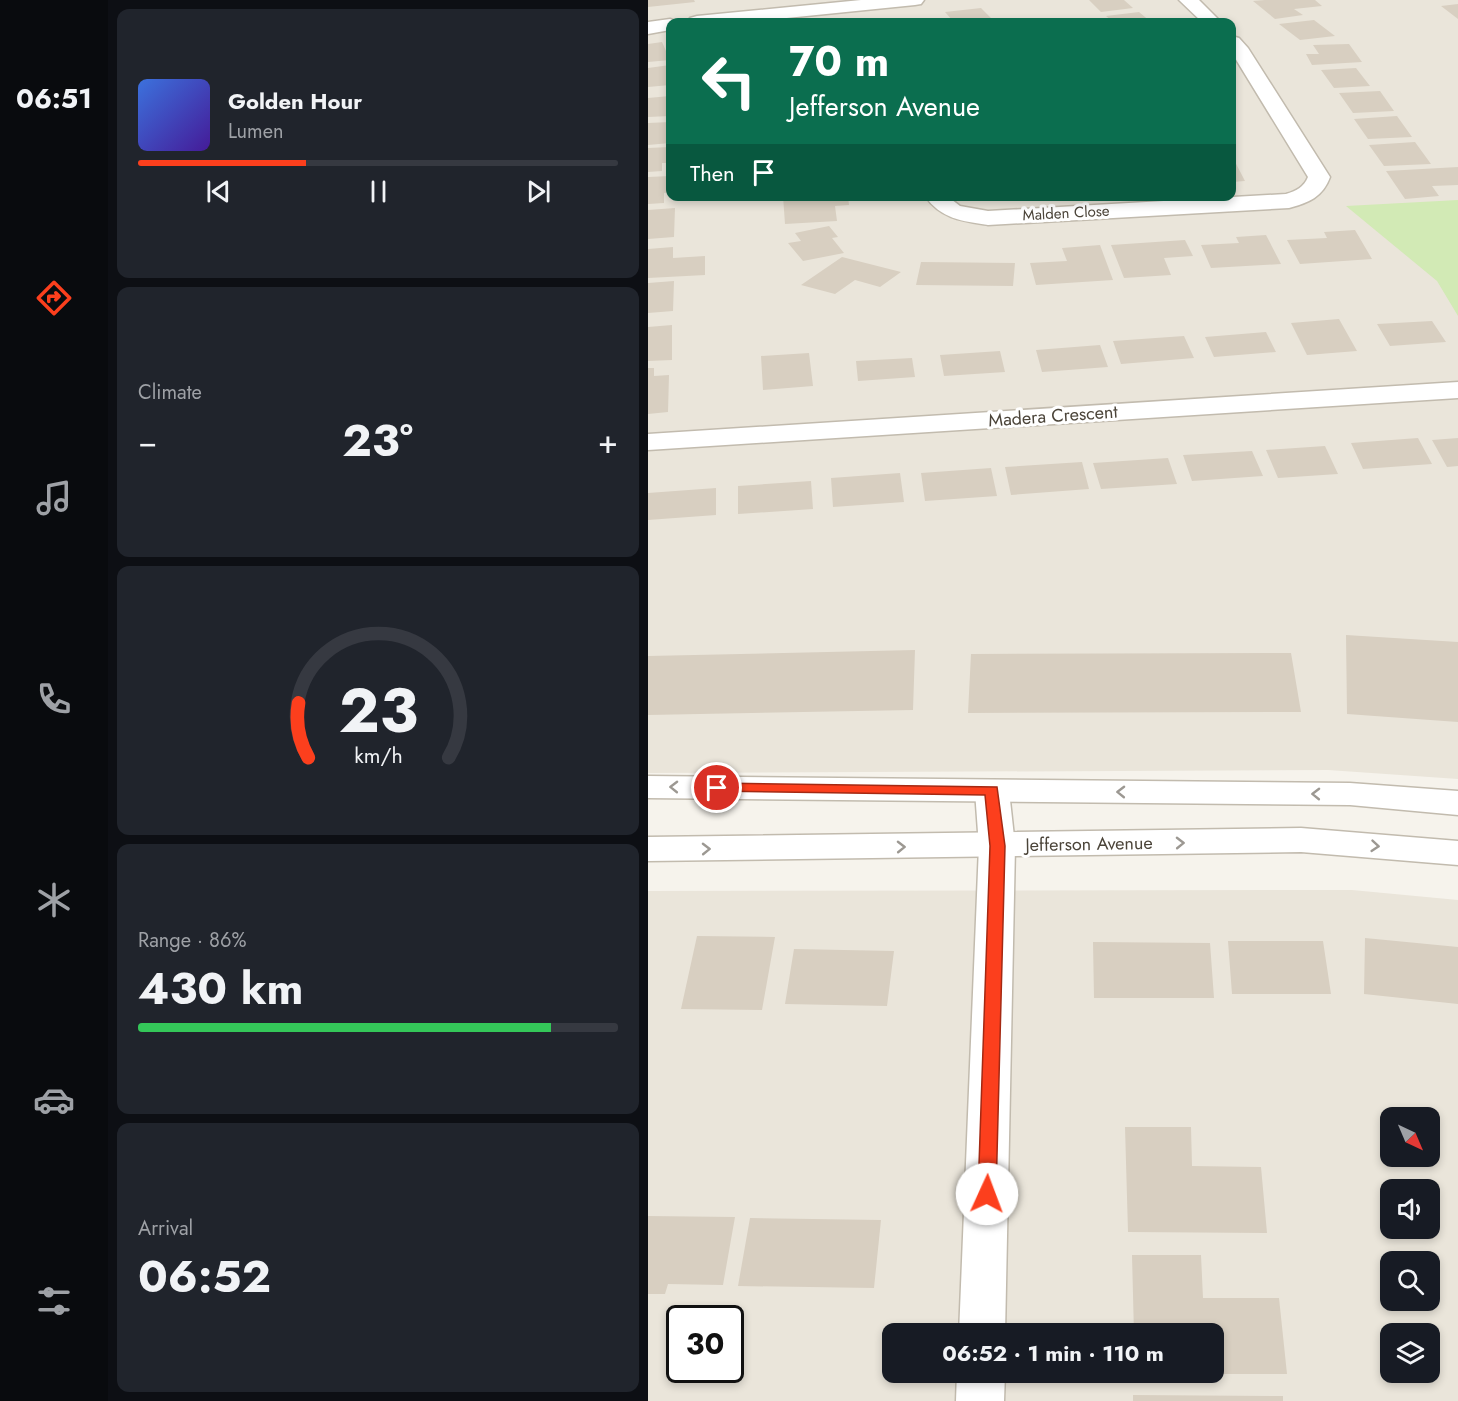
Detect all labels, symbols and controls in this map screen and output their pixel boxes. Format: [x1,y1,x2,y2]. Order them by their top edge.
text: 70 m [789,31,889,92]
icon: left [690,42,768,120]
text: 06:51 [16,79,92,118]
text: Golden Hour [228,85,362,117]
text: Jefferson Avenue [789,87,980,126]
text: Lumen [228,117,284,146]
icon: arrive [747,156,780,189]
text: Then [690,157,735,189]
icon: previous [202,175,235,208]
icon: pause [362,175,395,208]
icon: next [522,175,555,208]
street label: Malden Close [1022,200,1110,226]
icon: directions [33,277,75,319]
text: Climate [138,378,202,407]
street label: Madera Crescent [988,398,1119,433]
text: 23° [342,408,413,473]
text: − [138,418,157,465]
text: + [598,418,618,465]
icon: music [33,477,75,519]
text: 23 [338,665,418,755]
icon: phone [33,678,75,720]
text: km/h [354,740,402,771]
pin [691,762,742,813]
icon: arrive [700,771,733,804]
one-way arrow [669,781,678,794]
one-way arrow [1116,786,1125,798]
one-way arrow [1311,788,1320,800]
street label: Jefferson Avenue [1023,830,1153,858]
one-way arrow [1176,837,1185,849]
one-way arrow [1371,839,1380,852]
one-way arrow [897,841,906,853]
one-way arrow [702,843,711,855]
icon: climate [33,879,75,921]
text: Range · 86% [138,926,246,955]
text: 430 km [138,956,304,1021]
icon: car [33,1079,75,1121]
north arrow [1380,1107,1440,1167]
map controls [1380,1107,1440,1383]
position arrow [955,1162,1019,1226]
button: sound [1380,1179,1440,1239]
text: Arrival [138,1214,193,1243]
text: 06:52 [138,1244,271,1309]
button: search [1380,1251,1440,1311]
icon: filters [33,1280,75,1322]
speed limit sign: 30 [666,1305,744,1383]
button: layers [1380,1323,1440,1383]
text: 06:52 · 1 min · 110 m [942,1337,1164,1369]

